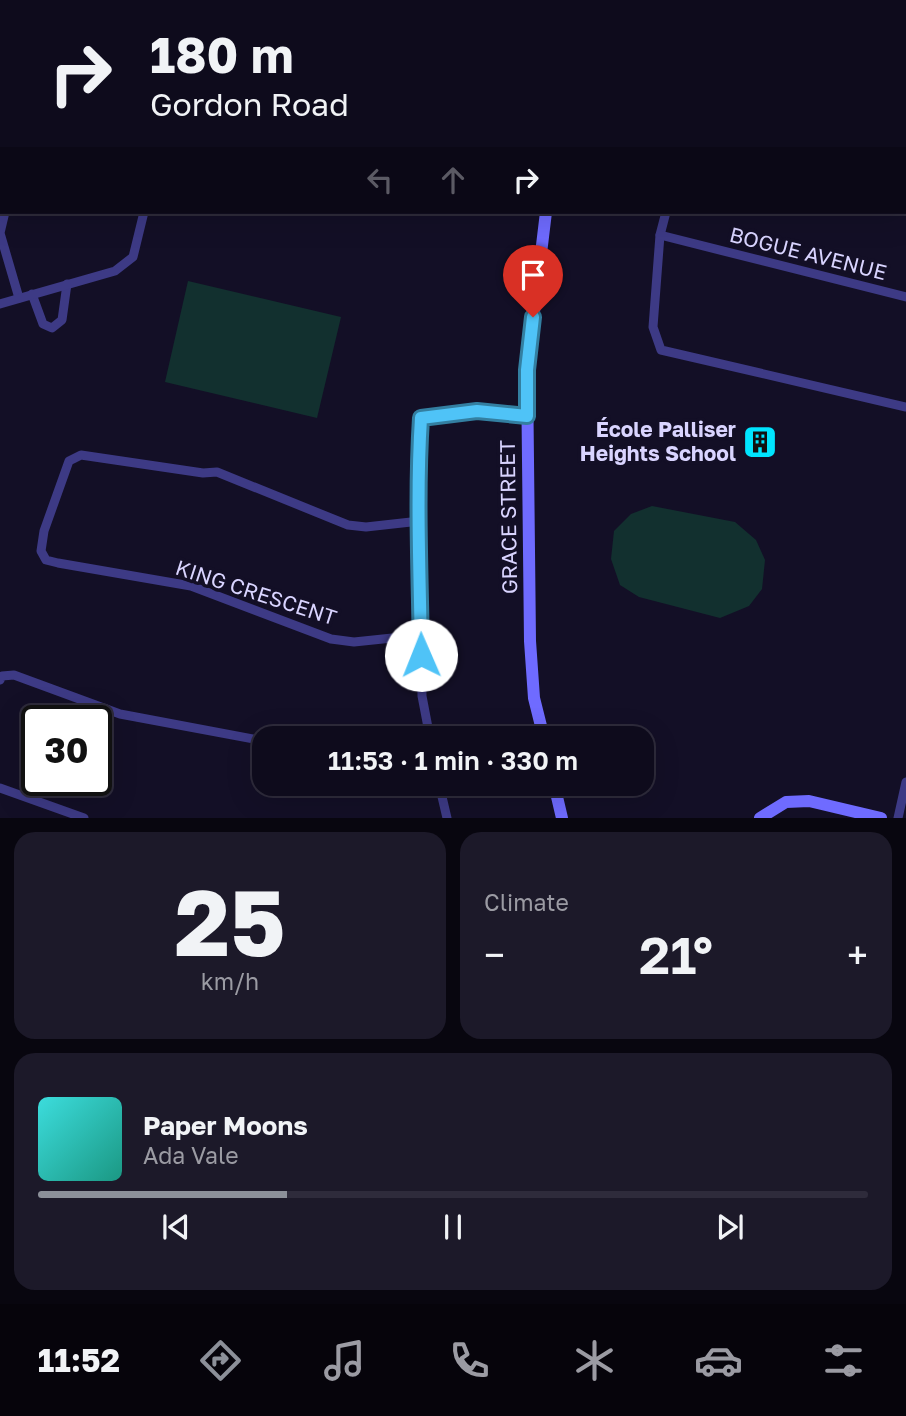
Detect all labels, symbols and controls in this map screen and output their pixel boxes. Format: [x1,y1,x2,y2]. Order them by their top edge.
text: 180 m [150,25,294,84]
icon: right [35,28,126,119]
text: Gordon Road [150,85,349,123]
icon: left [361,161,399,199]
icon: ahead [434,161,472,199]
icon: right [507,161,545,199]
street label: BOGUE AVENUE [727,221,889,285]
pin [503,245,563,317]
icon: arrive [514,256,552,294]
place label: École Palliser Heights School [580,416,736,466]
building icon: École Palliser Heights School [741,423,779,461]
street label: GRACE STREET [494,440,522,594]
street label: KING CRESCENT [172,554,340,630]
position arrow [384,618,458,692]
speed limit sign: 30 [21,705,112,796]
text: 11:53 · 1 min · 330 m [328,745,578,776]
text: 25 [174,867,286,976]
text: Climate [484,888,569,916]
text: 21° [639,923,713,985]
text: − [484,932,505,977]
text: + [847,932,868,977]
text: km/h [201,967,259,995]
text: Paper Moons [143,1110,308,1141]
text: Ada Vale [143,1141,239,1169]
icon: previous [157,1208,195,1246]
icon: pause [434,1208,472,1246]
icon: next [711,1208,749,1246]
icon: directions [196,1336,245,1385]
icon: music [320,1336,369,1385]
icon: phone [445,1336,494,1385]
icon: climate [570,1336,619,1385]
icon: car [694,1336,743,1385]
icon: filters [819,1336,868,1385]
text: 11:52 [38,1341,120,1379]

